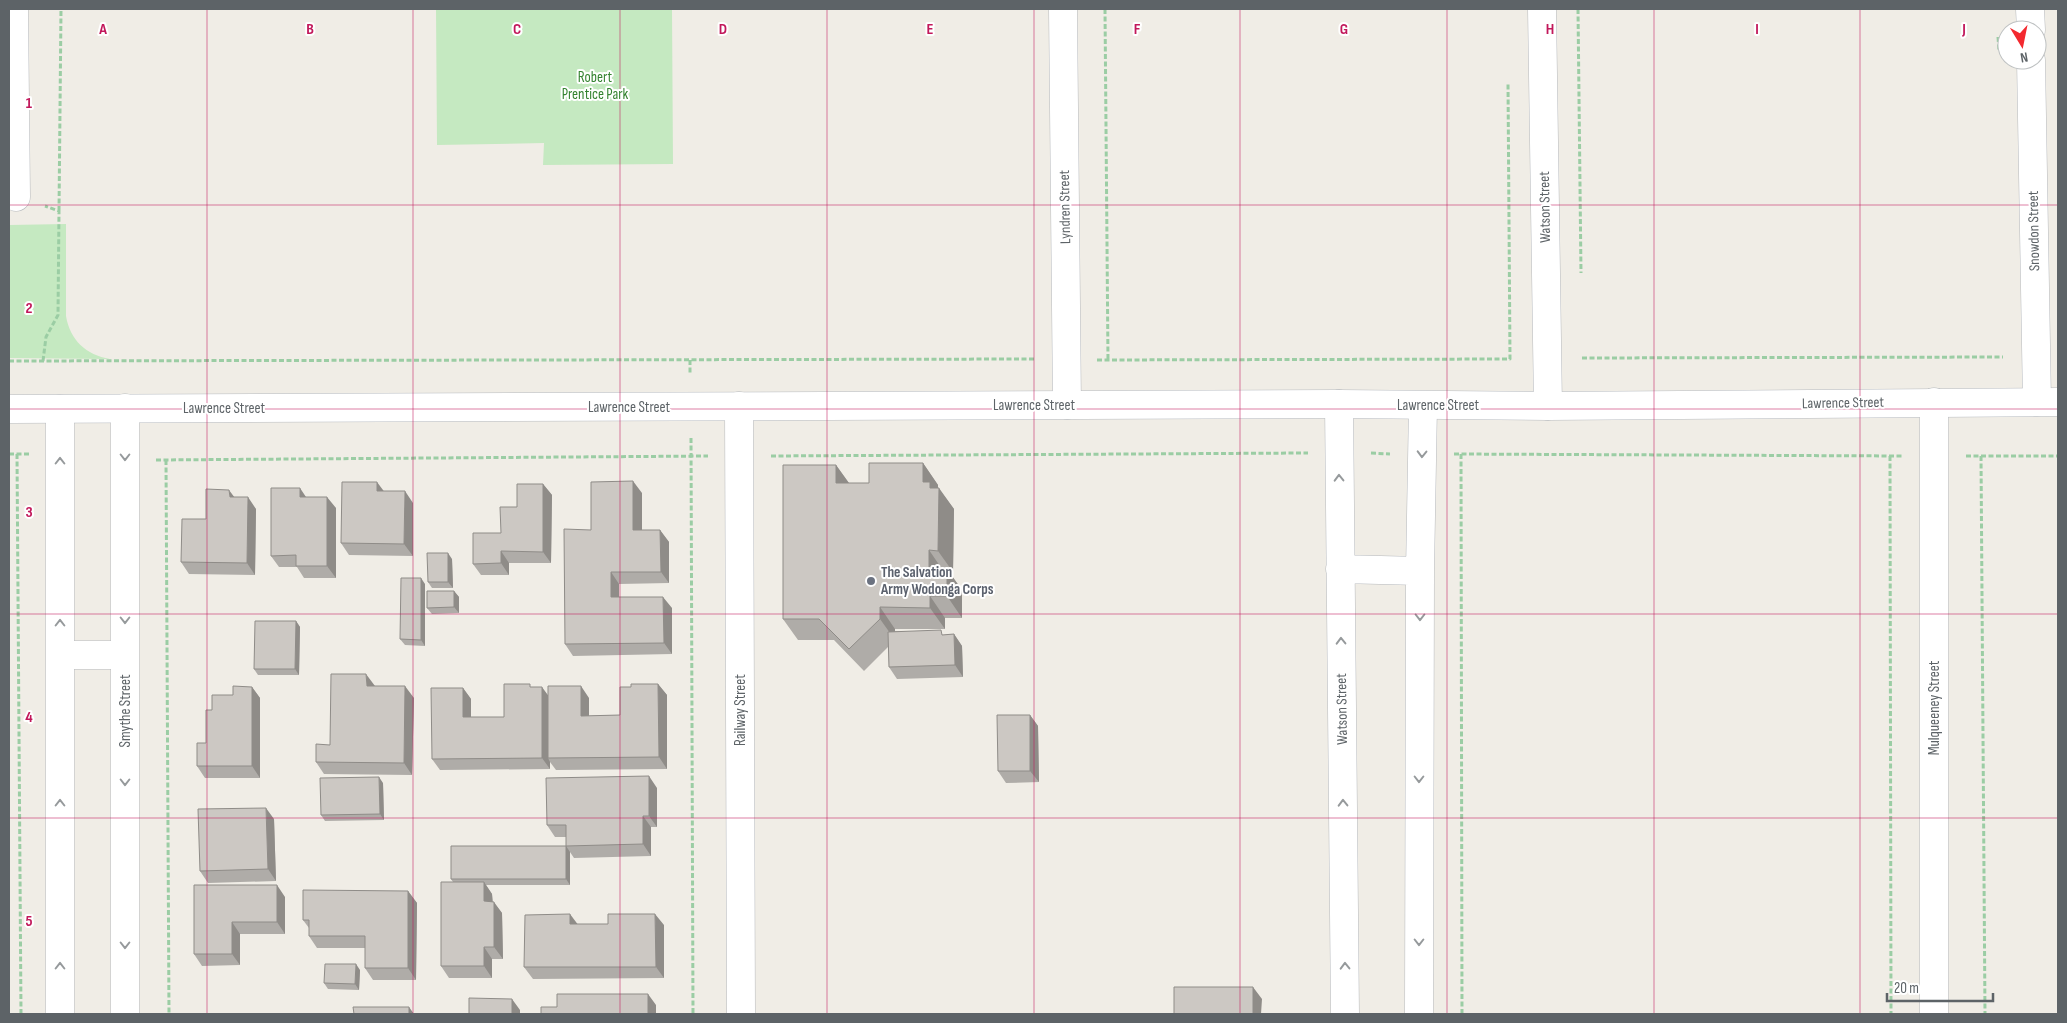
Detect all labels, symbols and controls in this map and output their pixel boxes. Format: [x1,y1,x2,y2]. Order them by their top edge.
text: A [98,20,107,39]
text: B [306,20,314,39]
text: C [513,20,521,39]
text: D [719,20,727,39]
text: E [927,20,934,39]
text: F [1134,20,1141,39]
text: G [1340,20,1348,39]
text: H [1546,20,1554,39]
text: I [1755,20,1759,39]
text: J [1961,20,1966,39]
north arrow [1997,20,2047,70]
text: N [2019,48,2029,66]
park label: Robert Prentice Park [562,68,629,104]
text: 1 [26,94,33,113]
street label: Lyndren Street [1055,169,1075,244]
street label: Watson Street [1535,171,1555,243]
street label: Snowdon Street [2024,190,2044,271]
text: 2 [25,299,33,318]
street label: Lawrence Street [1802,393,1885,413]
street label: Lawrence Street [993,396,1076,415]
street label: Lawrence Street [1397,396,1480,415]
street label: Lawrence Street [588,398,671,417]
street label: Lawrence Street [183,399,266,418]
one-way arrow [1417,451,1427,459]
one-way arrow [120,454,130,461]
one-way arrow [55,456,65,464]
one-way arrow [1334,474,1344,482]
text: 3 [25,503,33,522]
place label: The Salvation Army Wodonga Corps [880,563,994,599]
marker: The Salvation Army Wodonga Corps [865,575,877,587]
one-way arrow [1415,614,1425,621]
one-way arrow [120,616,130,624]
one-way arrow [55,619,65,626]
one-way arrow [1336,636,1346,644]
street label: Mulqueeney Street [1925,660,1944,755]
street label: Watson Street [1332,673,1352,745]
street label: Smythe Street [116,674,135,747]
street label: Railway Street [731,674,750,746]
text: 4 [25,708,33,727]
one-way arrow [1414,776,1424,784]
one-way arrow [120,778,130,786]
one-way arrow [55,799,65,806]
one-way arrow [1338,799,1348,806]
text: 5 [25,912,33,931]
one-way arrow [1414,938,1424,946]
one-way arrow [120,941,130,949]
one-way arrow [55,961,65,969]
one-way arrow [1340,961,1350,969]
scale bar [1887,970,1993,1002]
text: 20 m [1894,979,1919,998]

